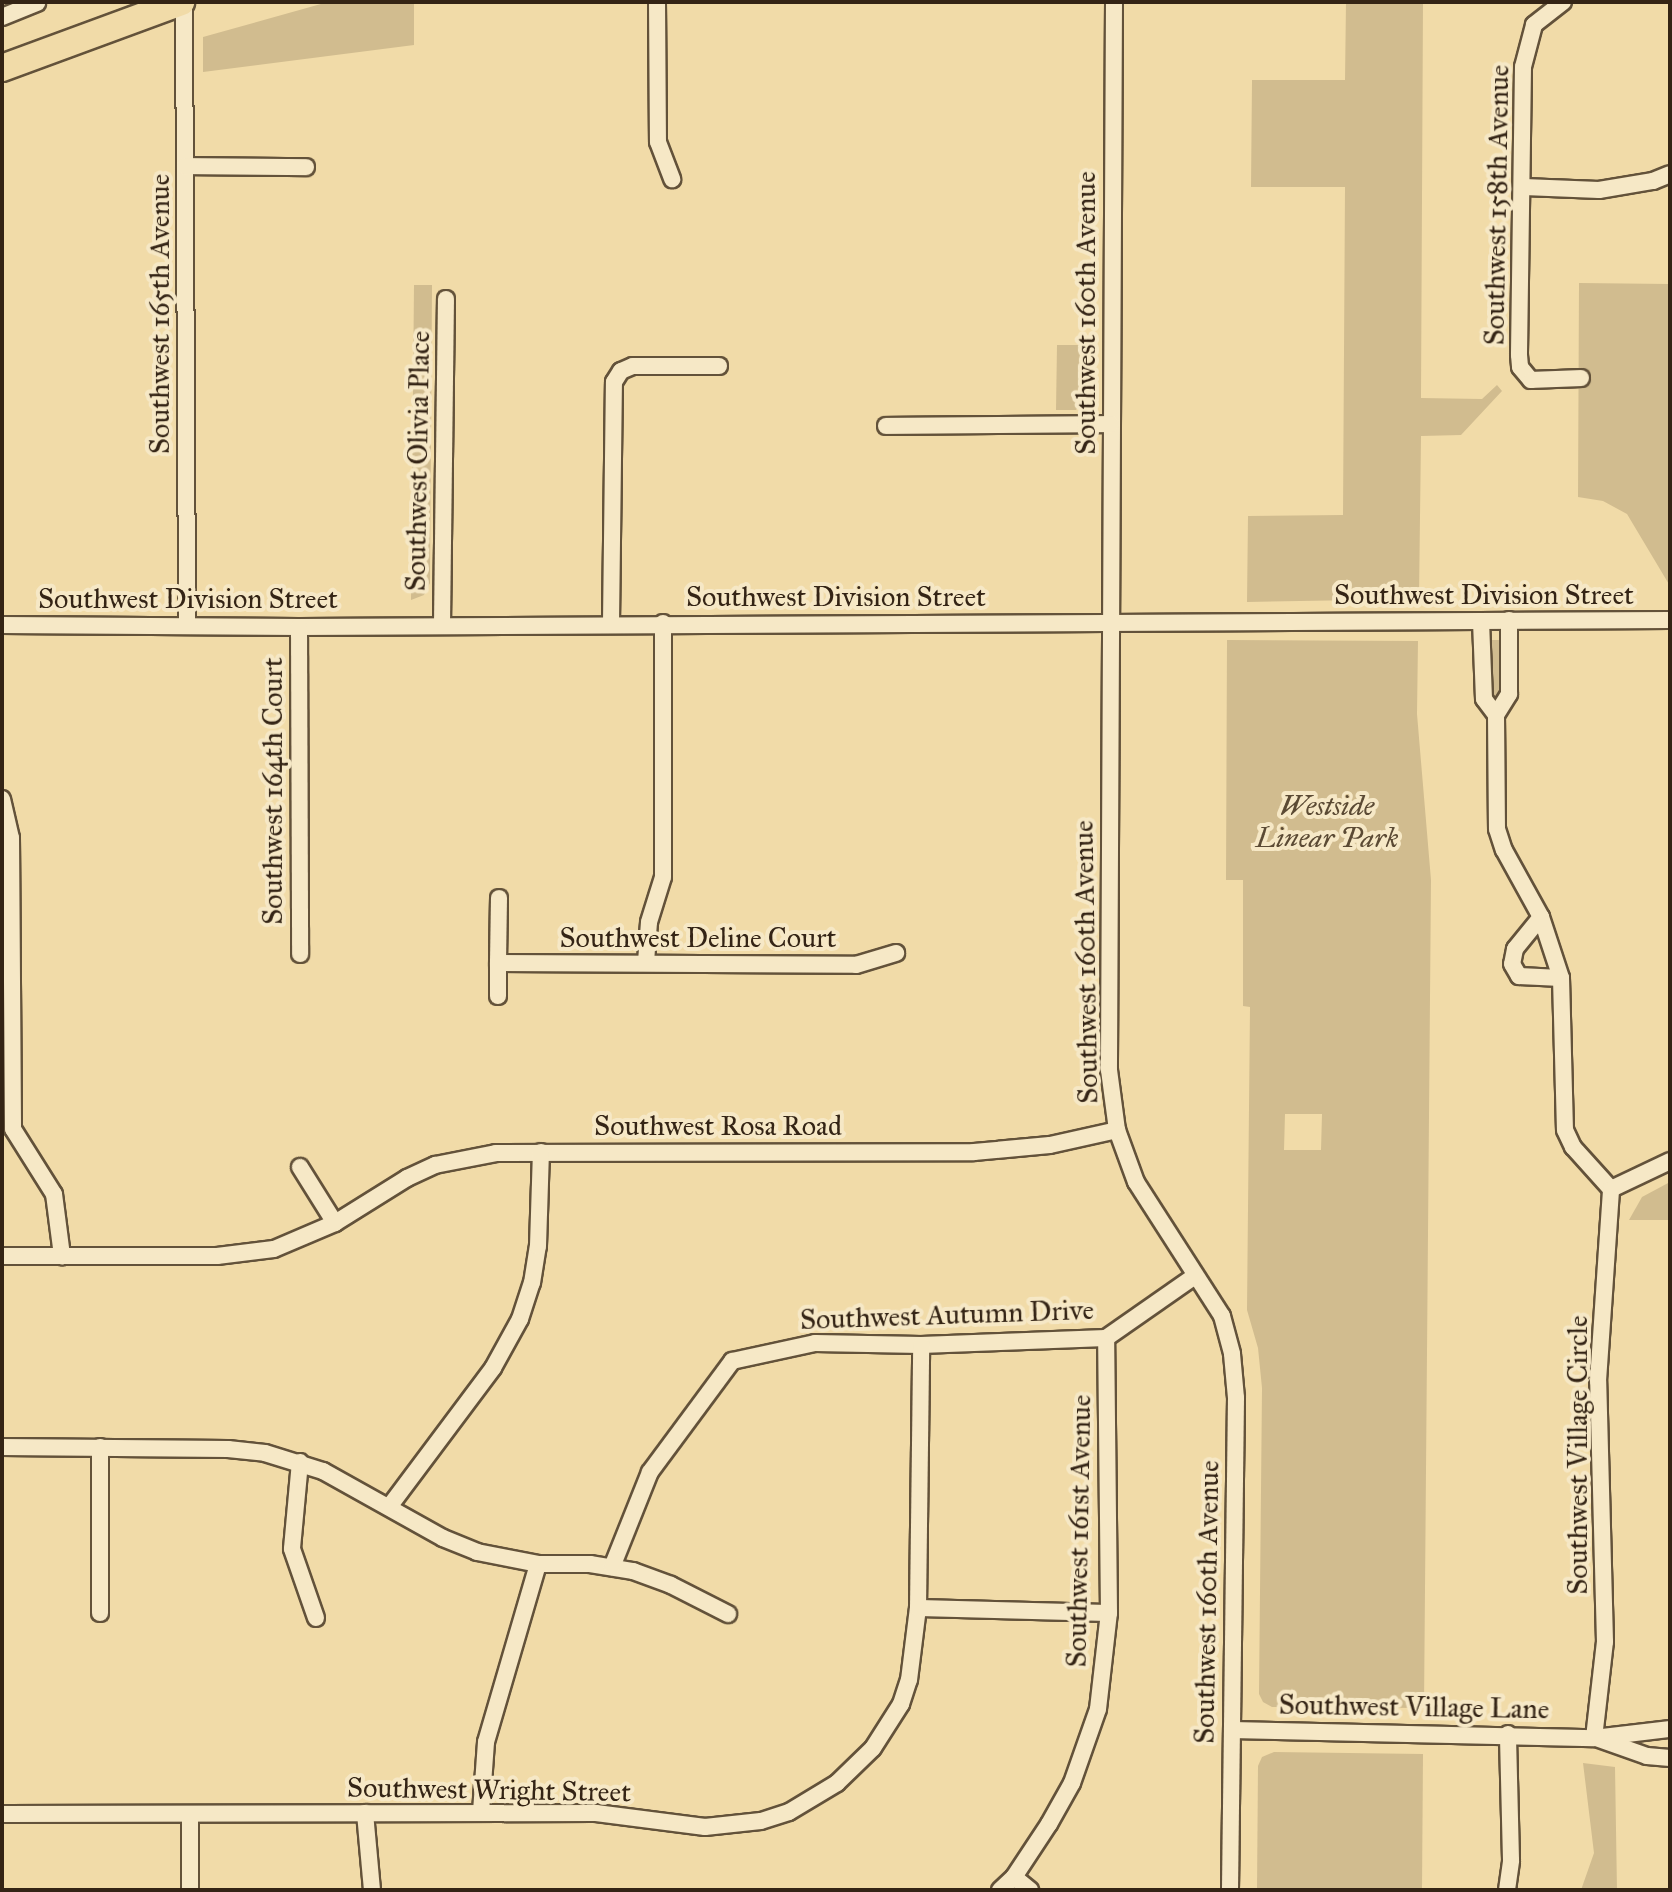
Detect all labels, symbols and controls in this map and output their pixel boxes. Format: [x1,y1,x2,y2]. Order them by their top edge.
street label: Southwest 158th Avenue [1478,64,1516,346]
street label: Southwest 160th Avenue [1069,171,1103,455]
street label: Southwest 165th Avenue [143,174,177,454]
street label: Southwest Olivia Place [399,330,437,592]
street label: Southwest Division Street [1334,578,1634,612]
street label: Southwest Division Street [686,580,986,614]
street label: Southwest Division Street [38,582,338,616]
street label: Southwest 164th Court [256,657,290,925]
park label: Westside Linear Park [1256,789,1398,855]
street label: Southwest 160th Avenue [1067,820,1105,1104]
street label: Southwest Deline Court [559,921,837,955]
street label: Southwest Rosa Road [594,1109,842,1143]
street label: Southwest Autumn Drive [799,1293,1095,1337]
street label: Southwest Village Circle [1561,1315,1595,1595]
street label: Southwest 161st Avenue [1060,1394,1098,1668]
street label: Southwest 160th Avenue [1188,1460,1226,1744]
street label: Southwest Village Lane [1278,1688,1550,1726]
street label: Southwest Wright Street [347,1771,631,1809]

